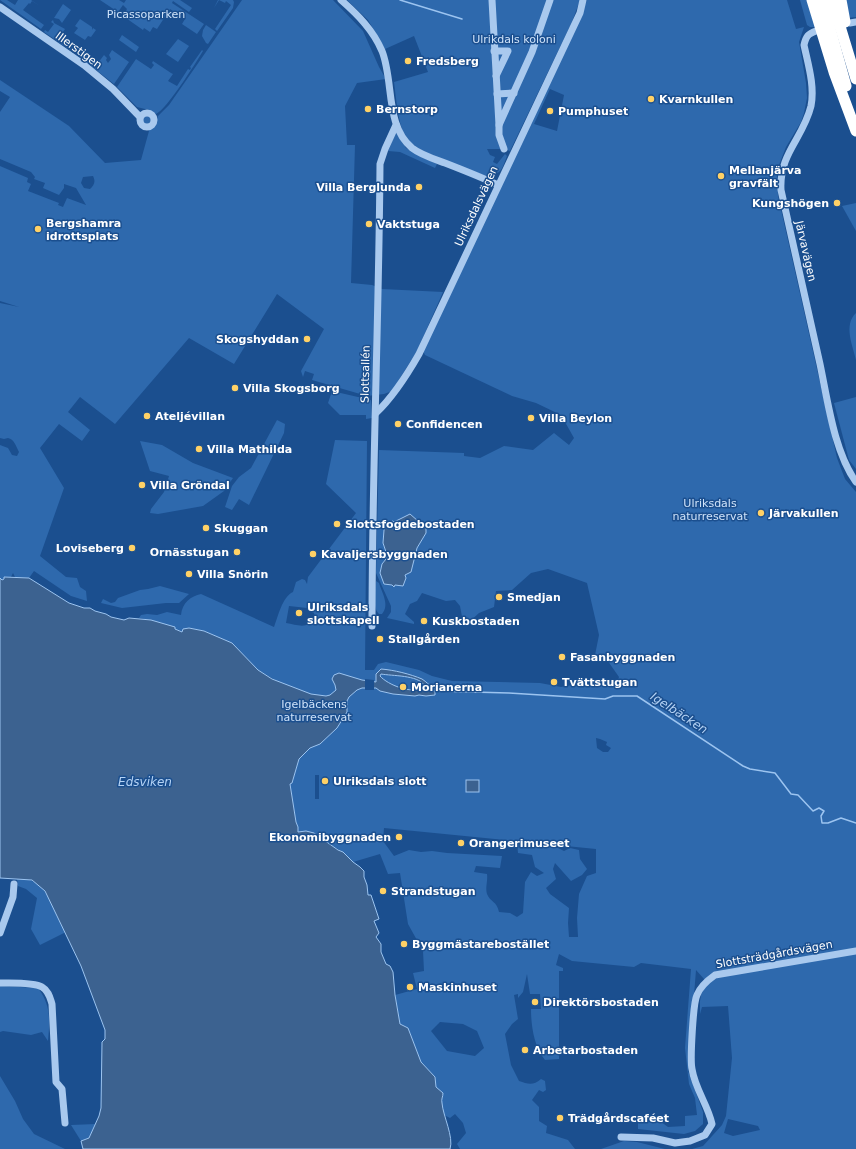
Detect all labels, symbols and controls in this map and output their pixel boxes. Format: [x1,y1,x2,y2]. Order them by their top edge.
park label: Picassoparken [107,8,185,21]
street label: Illerstigen [53,29,105,72]
park label: Ulrikdals koloni [472,33,556,46]
place label: Fredsberg [416,55,479,68]
marker: Fredsberg [403,56,413,66]
place label: Kvarnkullen [659,93,733,106]
marker: Kvarnkullen [646,94,656,104]
place label: Bernstorp [376,103,438,116]
marker: Bernstorp [363,104,373,114]
place label: Pumphuset [558,105,628,118]
marker: Pumphuset [545,106,555,116]
street label: Ulriksdalsvägen [452,164,501,249]
place label: Mellanjärva gravfält [729,164,801,190]
marker: Mellanjärva gravfält [716,171,726,181]
place label: Villa Berglunda [316,181,411,194]
marker: Villa Berglunda [414,182,424,192]
place label: Kungshögen [752,197,829,210]
marker: Kungshögen [832,198,842,208]
place label: Bergshamra idrottsplats [46,217,121,243]
place label: Vaktstuga [377,218,440,231]
marker: Vaktstuga [364,219,374,229]
street label: Järvavägen [792,219,819,283]
marker: Bergshamra idrottsplats [33,224,43,234]
place label: Skogshyddan [216,333,299,346]
marker: Skogshyddan [302,334,312,344]
street label: Slottsallén [358,345,373,403]
place label: Villa Skogsborg [243,382,340,395]
marker: Villa Skogsborg [230,383,240,393]
place label: Ateljévillan [155,410,225,423]
marker: Ateljévillan [142,411,152,421]
place label: Villa Beylon [539,412,612,425]
marker: Villa Beylon [526,413,536,423]
place label: Confidencen [406,418,483,431]
marker: Confidencen [393,419,403,429]
place label: Villa Mathilda [207,443,292,456]
marker: Villa Mathilda [194,444,204,454]
place label: Villa Gröndal [150,479,230,492]
marker: Villa Gröndal [137,480,147,490]
park label: Ulriksdals naturreservat [673,497,748,523]
place label: Järvakullen [768,507,839,520]
marker: Järvakullen [756,508,766,518]
place label: Slottsfogdebostaden [345,518,475,531]
marker: Slottsfogdebostaden [332,519,342,529]
place label: Skuggan [214,522,268,535]
marker: Skuggan [201,523,211,533]
place label: Loviseberg [56,542,124,555]
marker: Loviseberg [127,543,137,553]
place label: Ornässtugan [150,546,229,559]
marker: Ornässtugan [232,547,242,557]
place label: Kavaljersbyggnaden [321,548,448,561]
marker: Kavaljersbyggnaden [308,549,318,559]
place label: Villa Snörin [197,568,268,581]
marker: Villa Snörin [184,569,194,579]
place label: Smedjan [507,591,561,604]
marker: Smedjan [494,592,504,602]
place label: Ulriksdals slottskapell [307,601,380,627]
marker: Ulriksdals slottskapell [294,608,304,618]
place label: Kuskbostaden [432,615,520,628]
marker: Kuskbostaden [419,616,429,626]
place label: Stallgården [388,633,460,646]
marker: Stallgården [375,634,385,644]
place label: Fasanbyggnaden [570,651,675,664]
marker: Fasanbyggnaden [557,652,567,662]
place label: Tvättstugan [562,676,637,689]
marker: Tvättstugan [549,677,559,687]
place label: Morianerna [411,681,482,694]
marker: Morianerna [398,682,408,692]
water label: Igelbäcken [648,689,710,737]
park label: Igelbäckens naturreservat [277,698,352,724]
water label: Edsviken [118,775,172,789]
place label: Ulriksdals slott [333,775,427,788]
marker: Ulriksdals slott [320,776,330,786]
place label: Ekonomibyggnaden [269,831,391,844]
marker: Ekonomibyggnaden [394,832,404,842]
place label: Orangerimuseet [469,837,570,850]
marker: Orangerimuseet [456,838,466,848]
place label: Strandstugan [391,885,476,898]
marker: Strandstugan [378,886,388,896]
place label: Byggmästarebostället [412,938,549,951]
street label: Slottsträdgårdsvägen [715,938,834,971]
marker: Byggmästarebostället [399,939,409,949]
place label: Maskinhuset [418,981,497,994]
marker: Maskinhuset [405,982,415,992]
place label: Direktörsbostaden [543,996,659,1009]
marker: Direktörsbostaden [530,997,540,1007]
place label: Arbetarbostaden [533,1044,638,1057]
marker: Arbetarbostaden [520,1045,530,1055]
place label: Trädgårdscaféet [568,1112,669,1125]
marker: Trädgårdscaféet [555,1113,565,1123]

